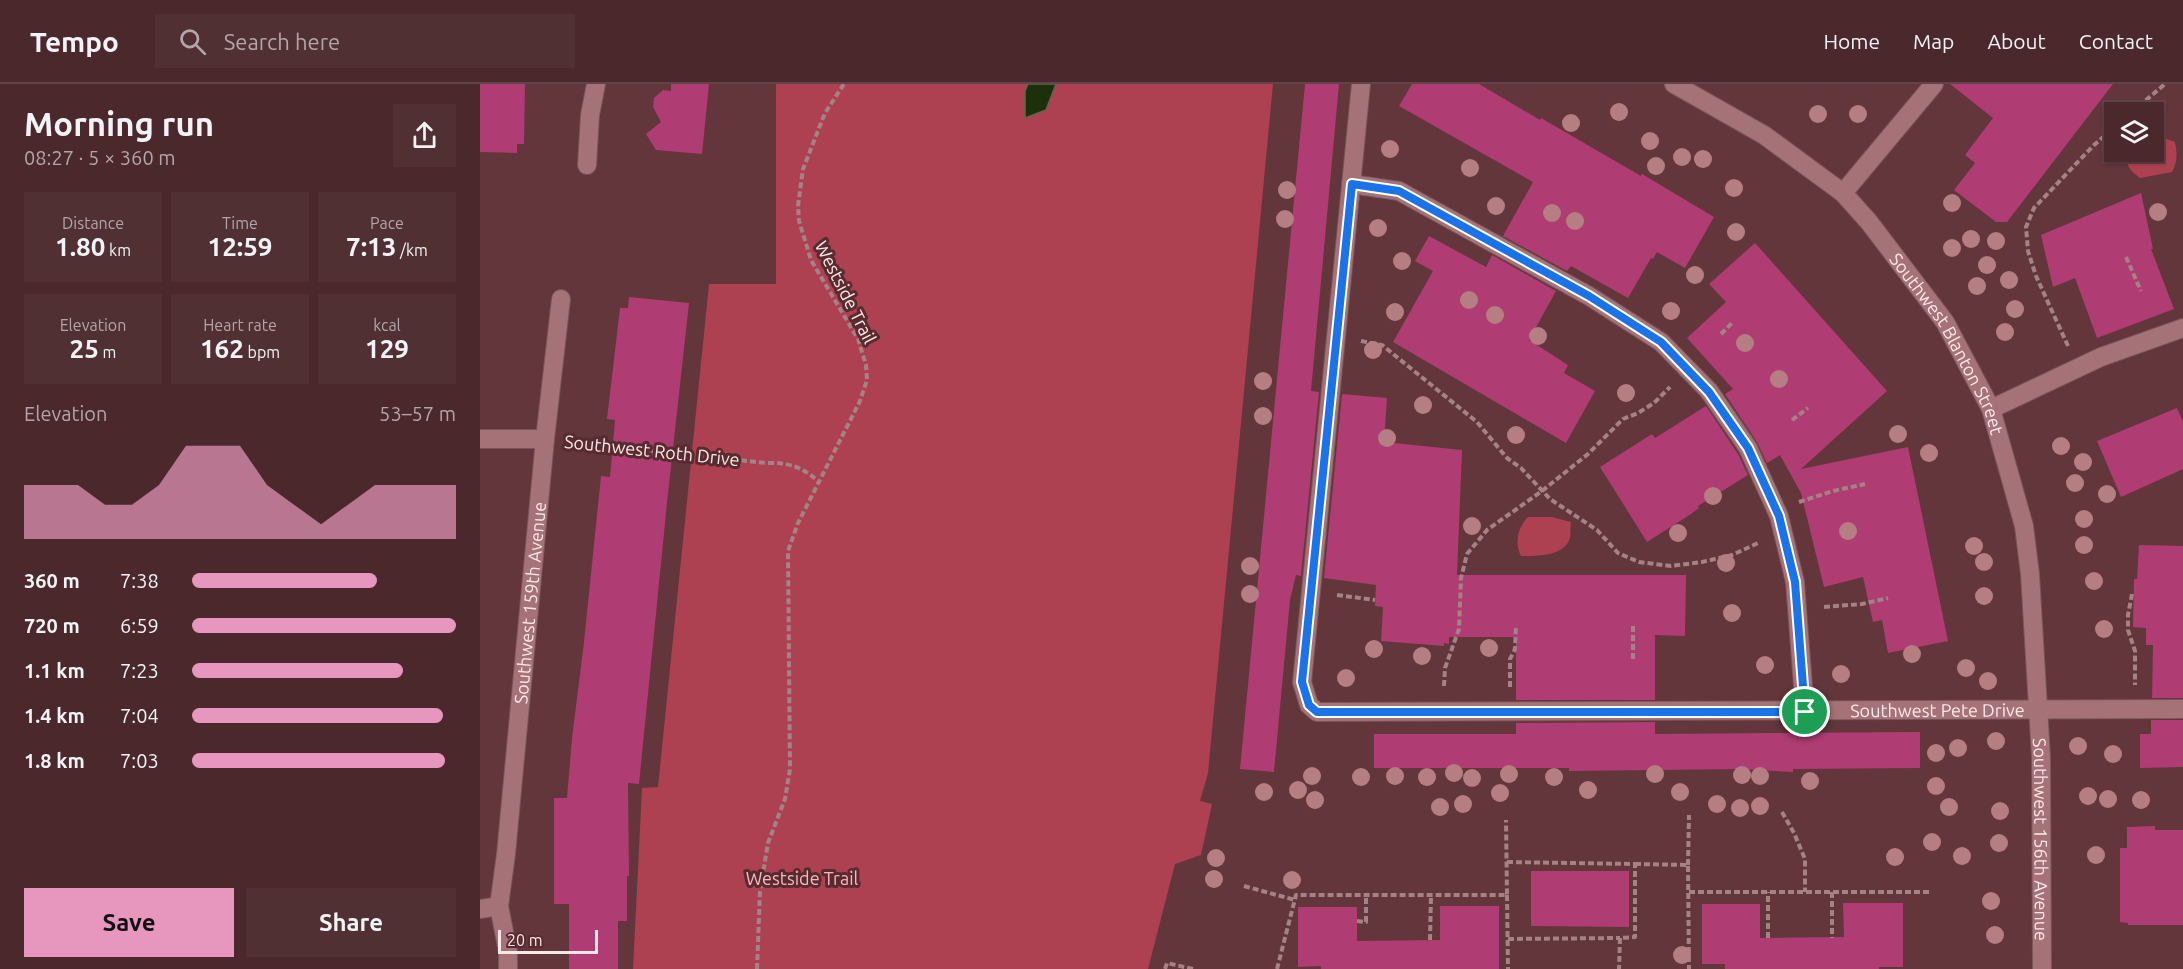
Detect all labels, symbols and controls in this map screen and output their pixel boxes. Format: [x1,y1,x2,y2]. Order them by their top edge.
search box [155,14,575,68]
icon: search [176,25,209,58]
text: Tempo [30,26,119,57]
text: Search here [224,29,340,54]
text: Home [1823,29,1880,53]
text: Map [1913,29,1954,53]
text: About [1987,29,2046,53]
text: Contact [2079,29,2153,53]
map controls [2104,102,2164,162]
button: layers [2104,102,2164,162]
button: share [393,104,456,167]
text: Morning run [24,105,214,142]
text: 08:27 · 5 × 360 m [24,146,176,169]
text: Distance [62,214,124,232]
text: Time [222,214,258,232]
text: Pace [370,214,404,232]
text: 1.80 [55,232,105,261]
text: 12:59 [207,232,273,261]
text: 7:13 [346,232,396,261]
street label: Westside Trail [812,237,881,347]
text: km [105,241,131,259]
text: /km [396,241,428,259]
street label: Southwest Blanton Street [1886,249,2008,437]
text: Elevation [60,316,126,334]
text: Heart rate [203,316,277,334]
text: kcal [373,316,401,334]
text: 25 [70,334,99,363]
text: 162 [200,334,244,363]
text: 129 [365,334,409,363]
text: m [99,343,116,361]
text: bpm [244,343,280,361]
text: Elevation [24,402,107,425]
text: 53–57 m [379,402,456,425]
street label: Southwest Roth Drive [563,431,741,469]
street label: Southwest 159th Avenue [510,501,549,705]
text: 360 m [24,569,80,592]
text: 7:38 [120,569,159,592]
text: 720 m [24,614,80,637]
text: 6:59 [120,614,159,637]
text: 1.1 km [24,659,85,682]
text: 7:23 [120,659,159,682]
pin [1779,686,1830,737]
icon: arrive [1788,695,1821,728]
street label: Southwest Pete Drive [1850,700,2025,720]
text: 1.4 km [24,704,85,727]
text: 7:04 [120,704,159,727]
street label: Southwest 156th Avenue [2030,737,2052,941]
text: 1.8 km [24,749,85,772]
text: 7:03 [120,749,159,772]
park label: Westside Trail [746,868,859,888]
button: Save [24,888,234,957]
button: Share [246,888,456,957]
scale bar [498,927,598,954]
text: 20 m [507,931,543,949]

